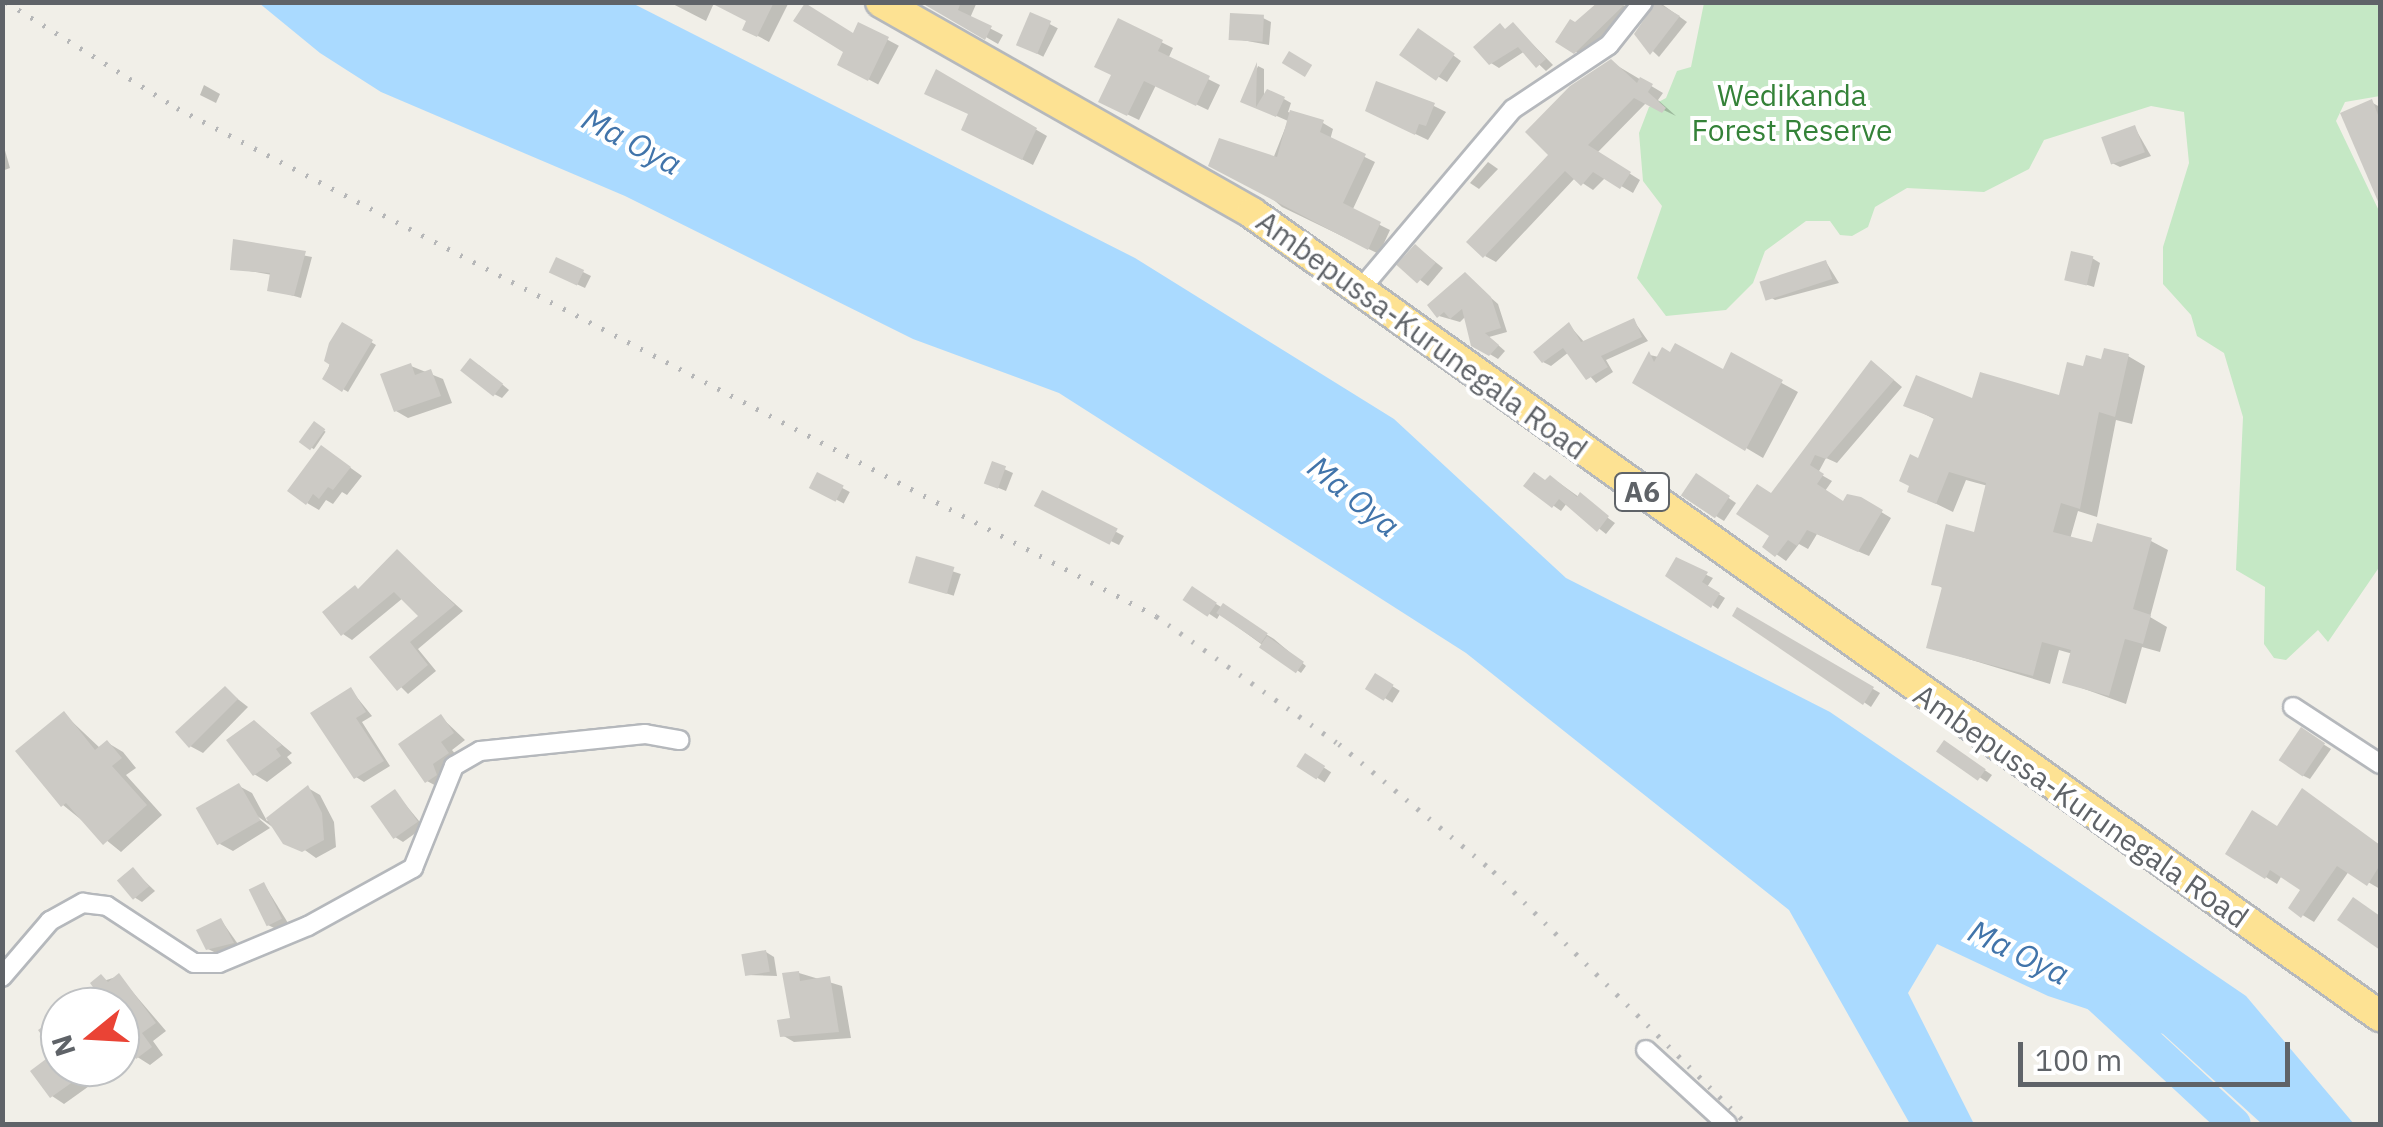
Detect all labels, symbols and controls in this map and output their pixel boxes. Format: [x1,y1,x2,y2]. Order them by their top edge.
park label: Wedikanda Forest Reserve [1692,77,1892,148]
water label: Ma Oya [576,99,688,183]
street label: Ambepussa-Kurunegala Road [1250,203,1594,467]
water label: Ma Oya [1300,447,1408,545]
road number: A6 [1612,469,1672,515]
street label: Ambepussa-Kurunegala Road [1907,677,2255,935]
water label: Ma Oya [1963,911,2075,993]
north arrow [40,987,140,1087]
scale bar [2023,1022,2296,1084]
text: N [42,1030,84,1061]
text: 100 m [2035,1040,2122,1079]

